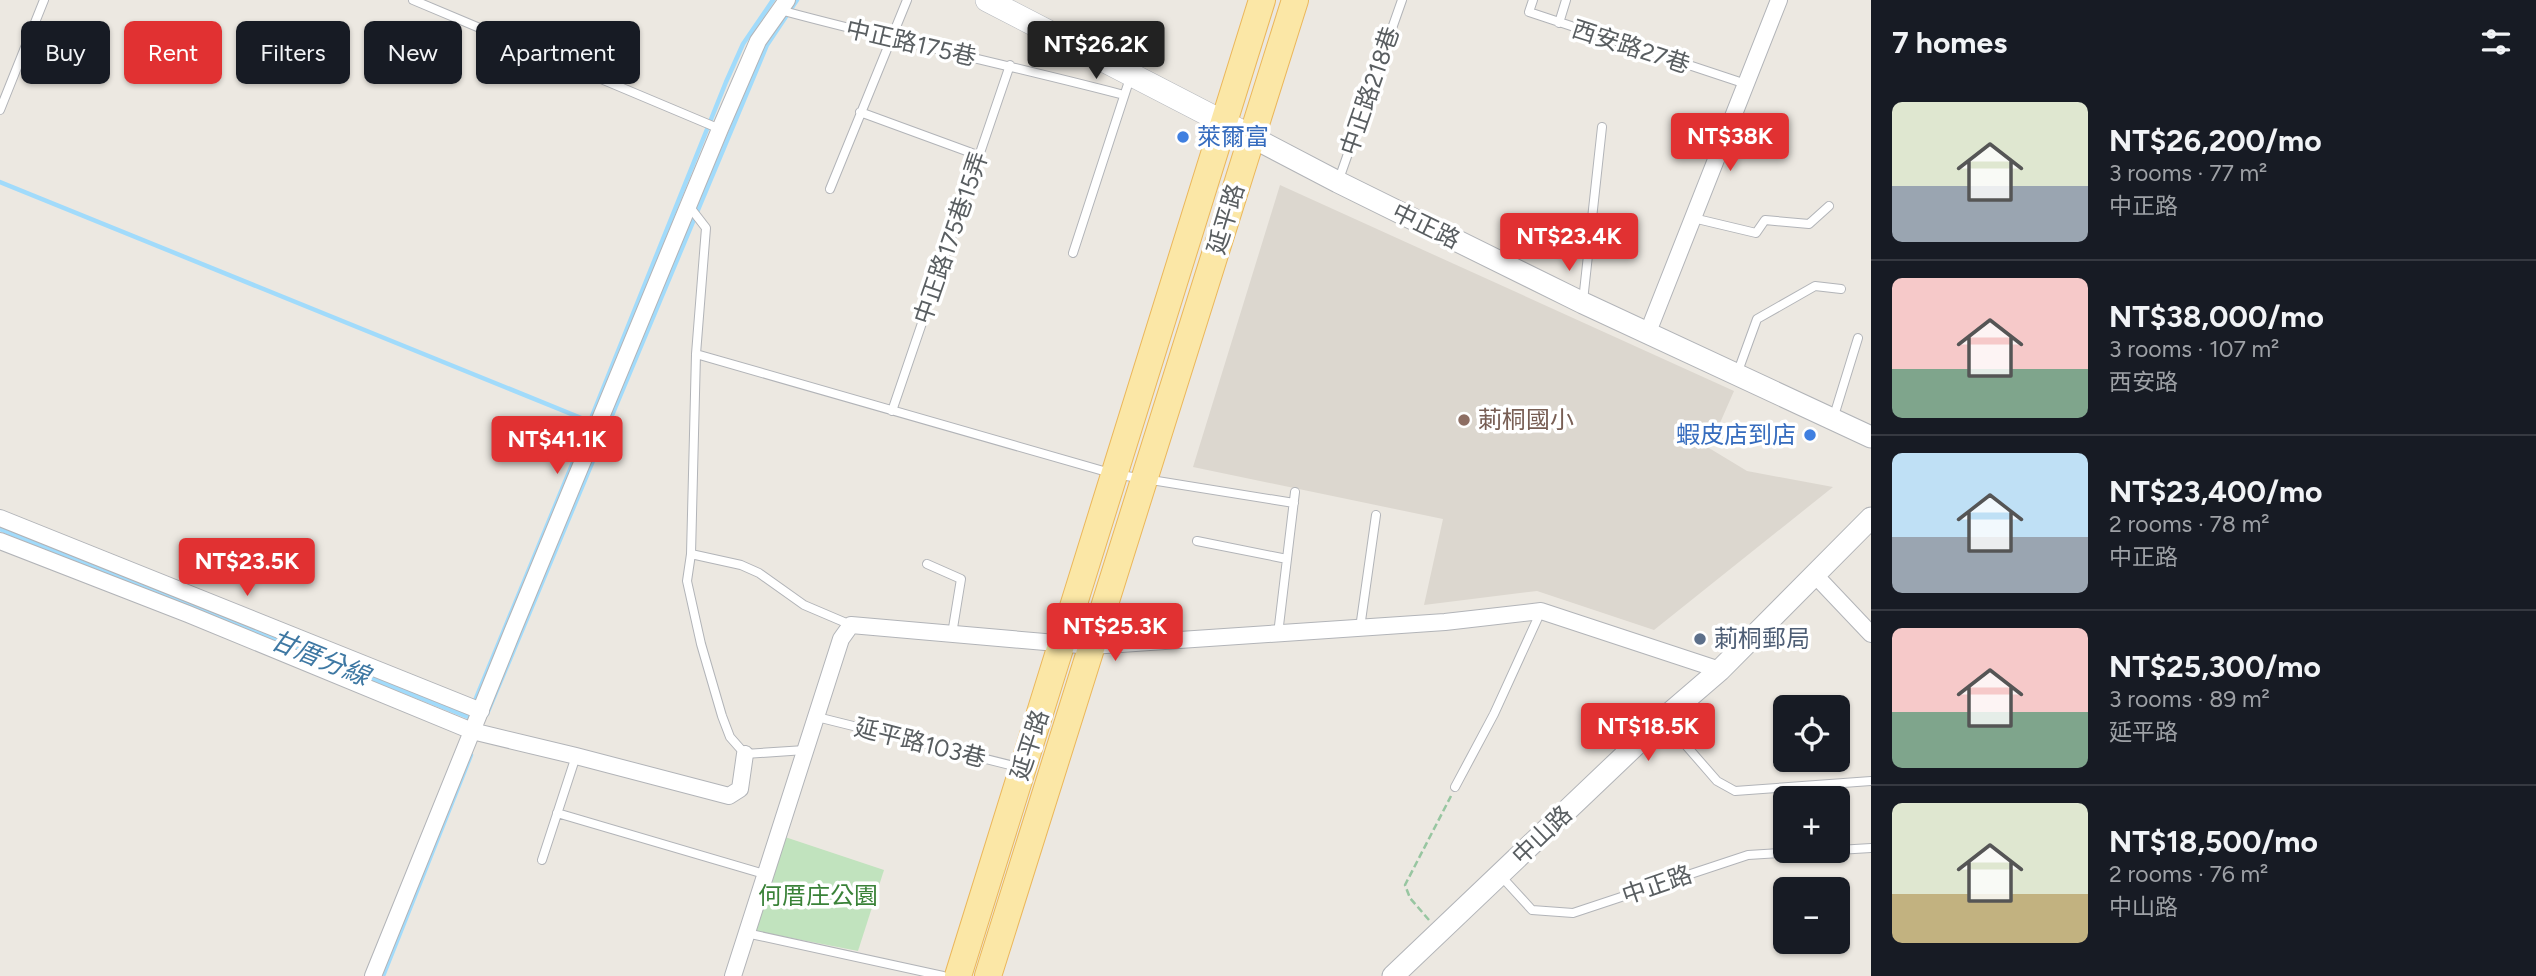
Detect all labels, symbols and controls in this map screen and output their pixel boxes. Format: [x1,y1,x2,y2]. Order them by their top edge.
street label: 中正路175巷 [843,13,979,72]
street label: 西安路27巷 [1569,14,1694,79]
chip: Buy [21,21,110,84]
chip: Rent [124,21,222,84]
chip: Filters [236,21,350,84]
chip: New [364,21,462,84]
chip: Apartment [476,21,640,84]
pin: NT$26.2K [1024,22,1168,81]
street label: 中正路218巷 [1334,23,1405,159]
icon: filters [2477,23,2515,61]
text: 7 homes [1892,24,2007,61]
text: NT$26.2K [1044,30,1148,58]
pin: NT$38K [1673,114,1787,173]
place label: 萊爾富 [1197,122,1269,151]
text: NT$38K [1687,122,1773,150]
text: NT$26,200/mo [2109,122,2322,159]
marker: 萊爾富 [1175,129,1191,145]
icon: home [1948,130,2032,214]
street label: 中正路175巷15弄 [907,148,994,328]
text: 3 rooms · 77 m² [2109,159,2267,187]
street label: 延平路 [1201,180,1250,258]
text: 中正路 [2109,192,2178,220]
street label: 中正路 [1388,197,1465,254]
pin: NT$23.4K [1497,214,1641,273]
text: NT$23.4K [1516,222,1622,250]
text: NT$38,000/mo [2109,298,2324,335]
icon: home [1948,306,2032,390]
text: 3 rooms · 107 m² [2109,335,2279,363]
text: 西安路 [2109,368,2178,396]
place label: 莿桐國小 [1478,405,1574,434]
marker: 莿桐國小 [1456,412,1472,428]
pin: NT$41.1K [485,416,629,476]
place label: 蝦皮店到店 [1676,420,1796,449]
text: NT$41.1K [508,425,606,453]
marker: 蝦皮店到店 [1802,427,1818,443]
text: NT$23,400/mo [2109,473,2323,510]
icon: home [1948,481,2032,565]
text: 2 rooms · 78 m² [2109,510,2270,538]
pin: NT$23.5K [175,538,319,598]
text: 中正路 [2109,543,2178,571]
text: NT$23.5K [195,547,299,575]
pin: NT$25.3K [1043,604,1187,663]
text: NT$25.3K [1063,612,1167,640]
water label: 甘厝分線 [266,624,377,693]
place label: 莿桐郵局 [1714,624,1810,653]
marker: 莿桐郵局 [1692,631,1708,647]
text: NT$25,300/mo [2109,648,2321,685]
icon: home [1948,656,2032,740]
text: 3 rooms · 89 m² [2109,685,2270,713]
map controls [1773,695,1850,954]
button: locate [1773,695,1850,772]
pin: NT$18.5K [1576,704,1720,763]
street label: 延平路 [1005,706,1054,784]
street label: 延平路103巷 [851,712,989,773]
text: NT$18.5K [1597,712,1699,740]
text: 延平路 [2109,718,2178,746]
button: + [1773,786,1850,863]
street label: 中山路 [1506,799,1578,870]
text: NT$18,500/mo [2109,823,2318,860]
icon: home [1948,831,2032,915]
street label: 中正路 [1618,859,1696,910]
text: 2 rooms · 76 m² [2109,860,2268,888]
button: − [1773,877,1850,954]
park label: 何厝庄公園 [758,881,878,910]
text: 中山路 [2109,893,2178,921]

